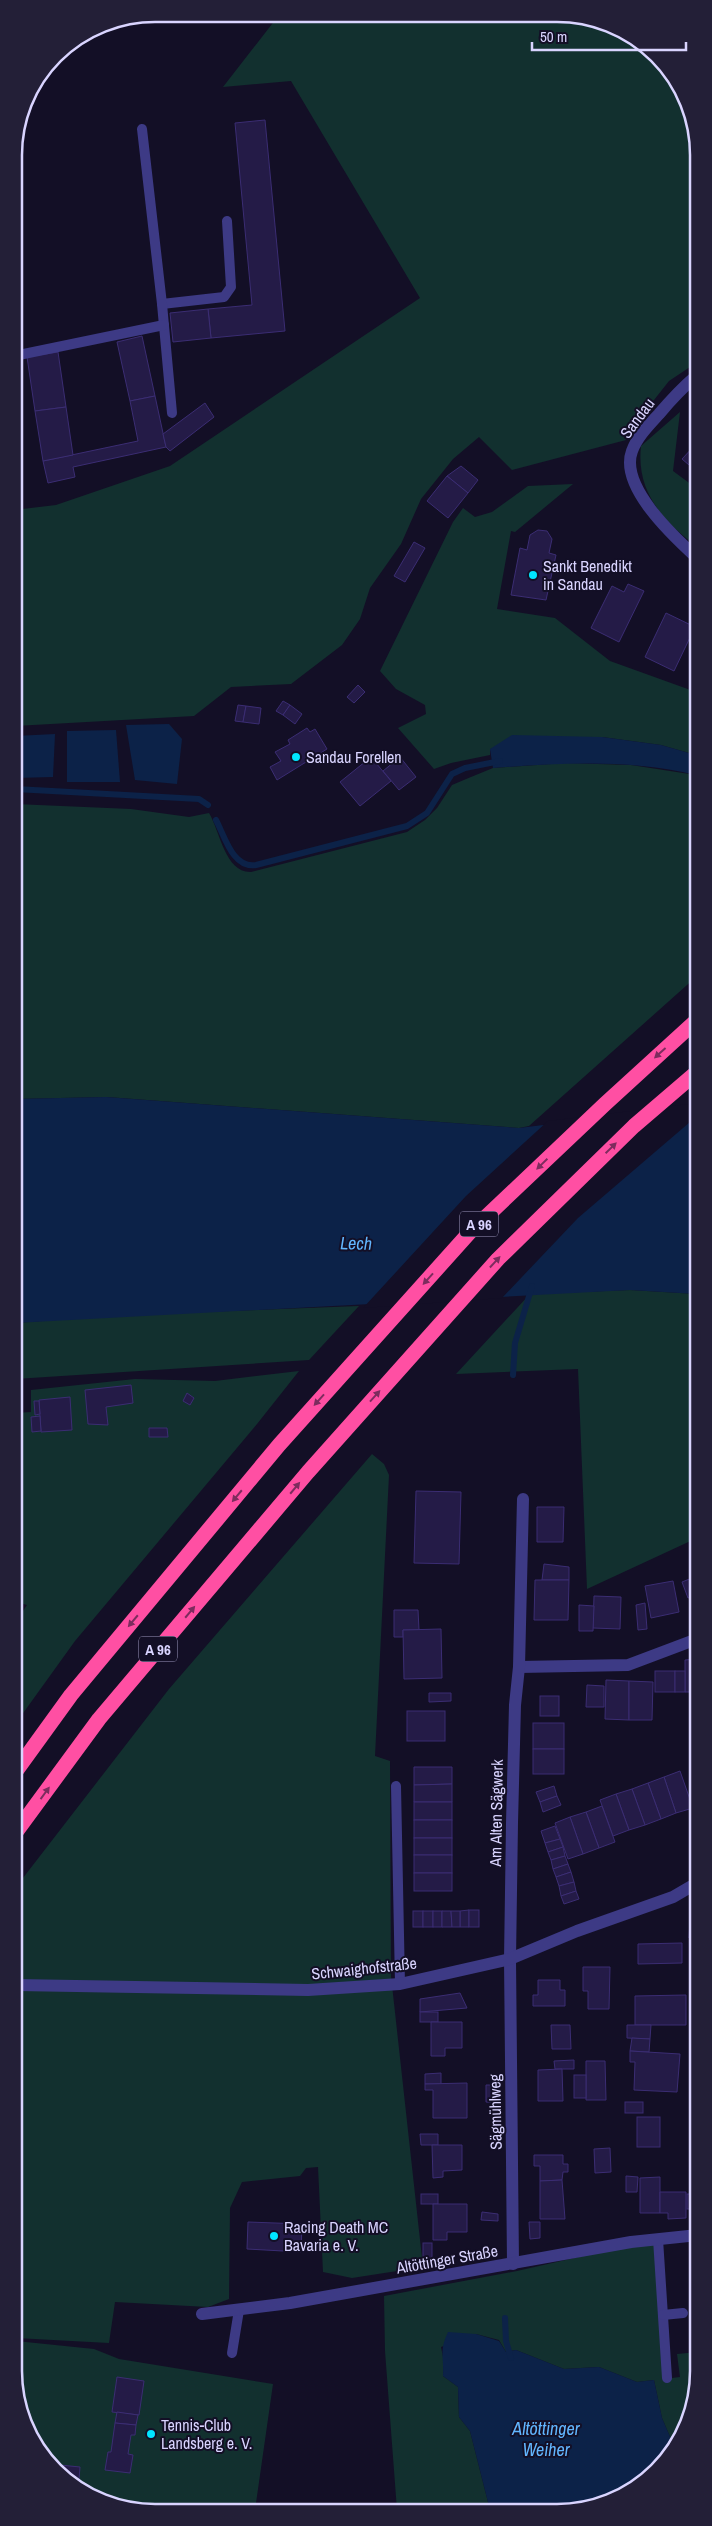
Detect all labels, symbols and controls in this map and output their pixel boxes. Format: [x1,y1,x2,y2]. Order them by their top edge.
scale bar [532,20,686,52]
text: 50 m [540,26,567,47]
street label: Sandau [615,393,659,443]
place label: Sankt Benedikt in Sandau [543,555,632,595]
marker: Sankt Benedikt in Sandau [527,569,539,581]
place label: Sandau Forellen [306,746,402,768]
marker: Sandau Forellen [290,751,302,763]
one-way arrow [655,1047,667,1059]
one-way arrow [605,1142,617,1154]
one-way arrow [536,1158,548,1170]
road number: A 96 [460,1212,498,1236]
water label: Lech [340,1230,372,1256]
one-way arrow [489,1256,501,1268]
one-way arrow [422,1273,434,1285]
one-way arrow [370,1390,381,1403]
one-way arrow [314,1394,325,1407]
one-way arrow [289,1482,301,1494]
one-way arrow [232,1490,243,1502]
one-way arrow [184,1606,196,1618]
one-way arrow [127,1614,138,1627]
road number: A 96 [139,1636,177,1662]
street label: Am Alten Sägwerk [484,1759,508,1868]
one-way arrow [39,1787,50,1800]
street label: Schwaighofstraße [310,1952,418,1984]
street label: Sägmühlweg [483,2073,507,2150]
place label: Racing Death MC Bavaria e. V. [284,2216,388,2256]
marker: Racing Death MC Bavaria e. V. [268,2230,280,2242]
street label: Altöttinger Straße [393,2239,500,2279]
place label: Tennis-Club Landsberg e. V. [161,2414,252,2454]
water label: Altöttinger Weiher [511,2416,581,2462]
marker: Tennis-Club Landsberg e. V. [145,2428,157,2440]

